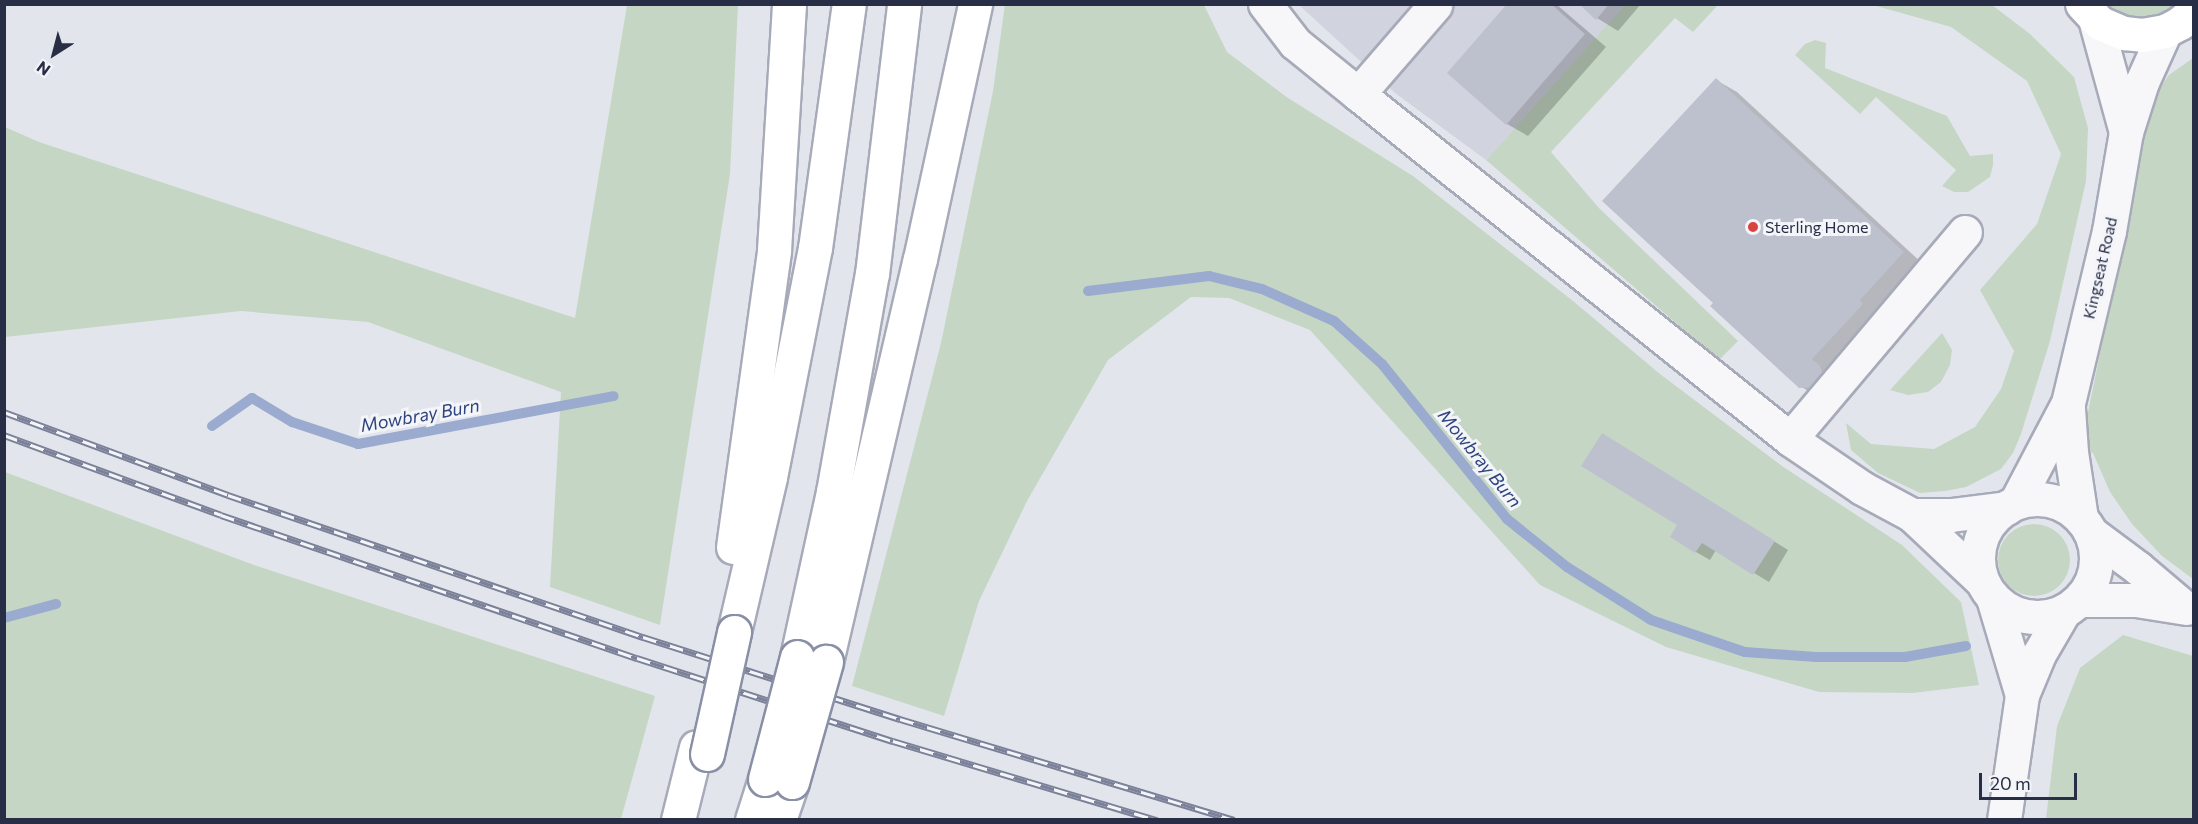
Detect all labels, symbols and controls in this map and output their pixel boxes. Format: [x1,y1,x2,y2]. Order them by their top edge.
north arrow [24,24,84,84]
text: N [33,58,54,80]
street label: Kingseat Road [2079,215,2121,321]
place label: Sterling Home [1765,217,1869,237]
marker: Sterling Home [1746,220,1760,234]
water label: Mowbray Burn [359,394,481,436]
water label: Mowbray Burn [1434,404,1526,512]
scale bar [1982,761,2080,799]
text: 20 m [1990,772,2031,794]

